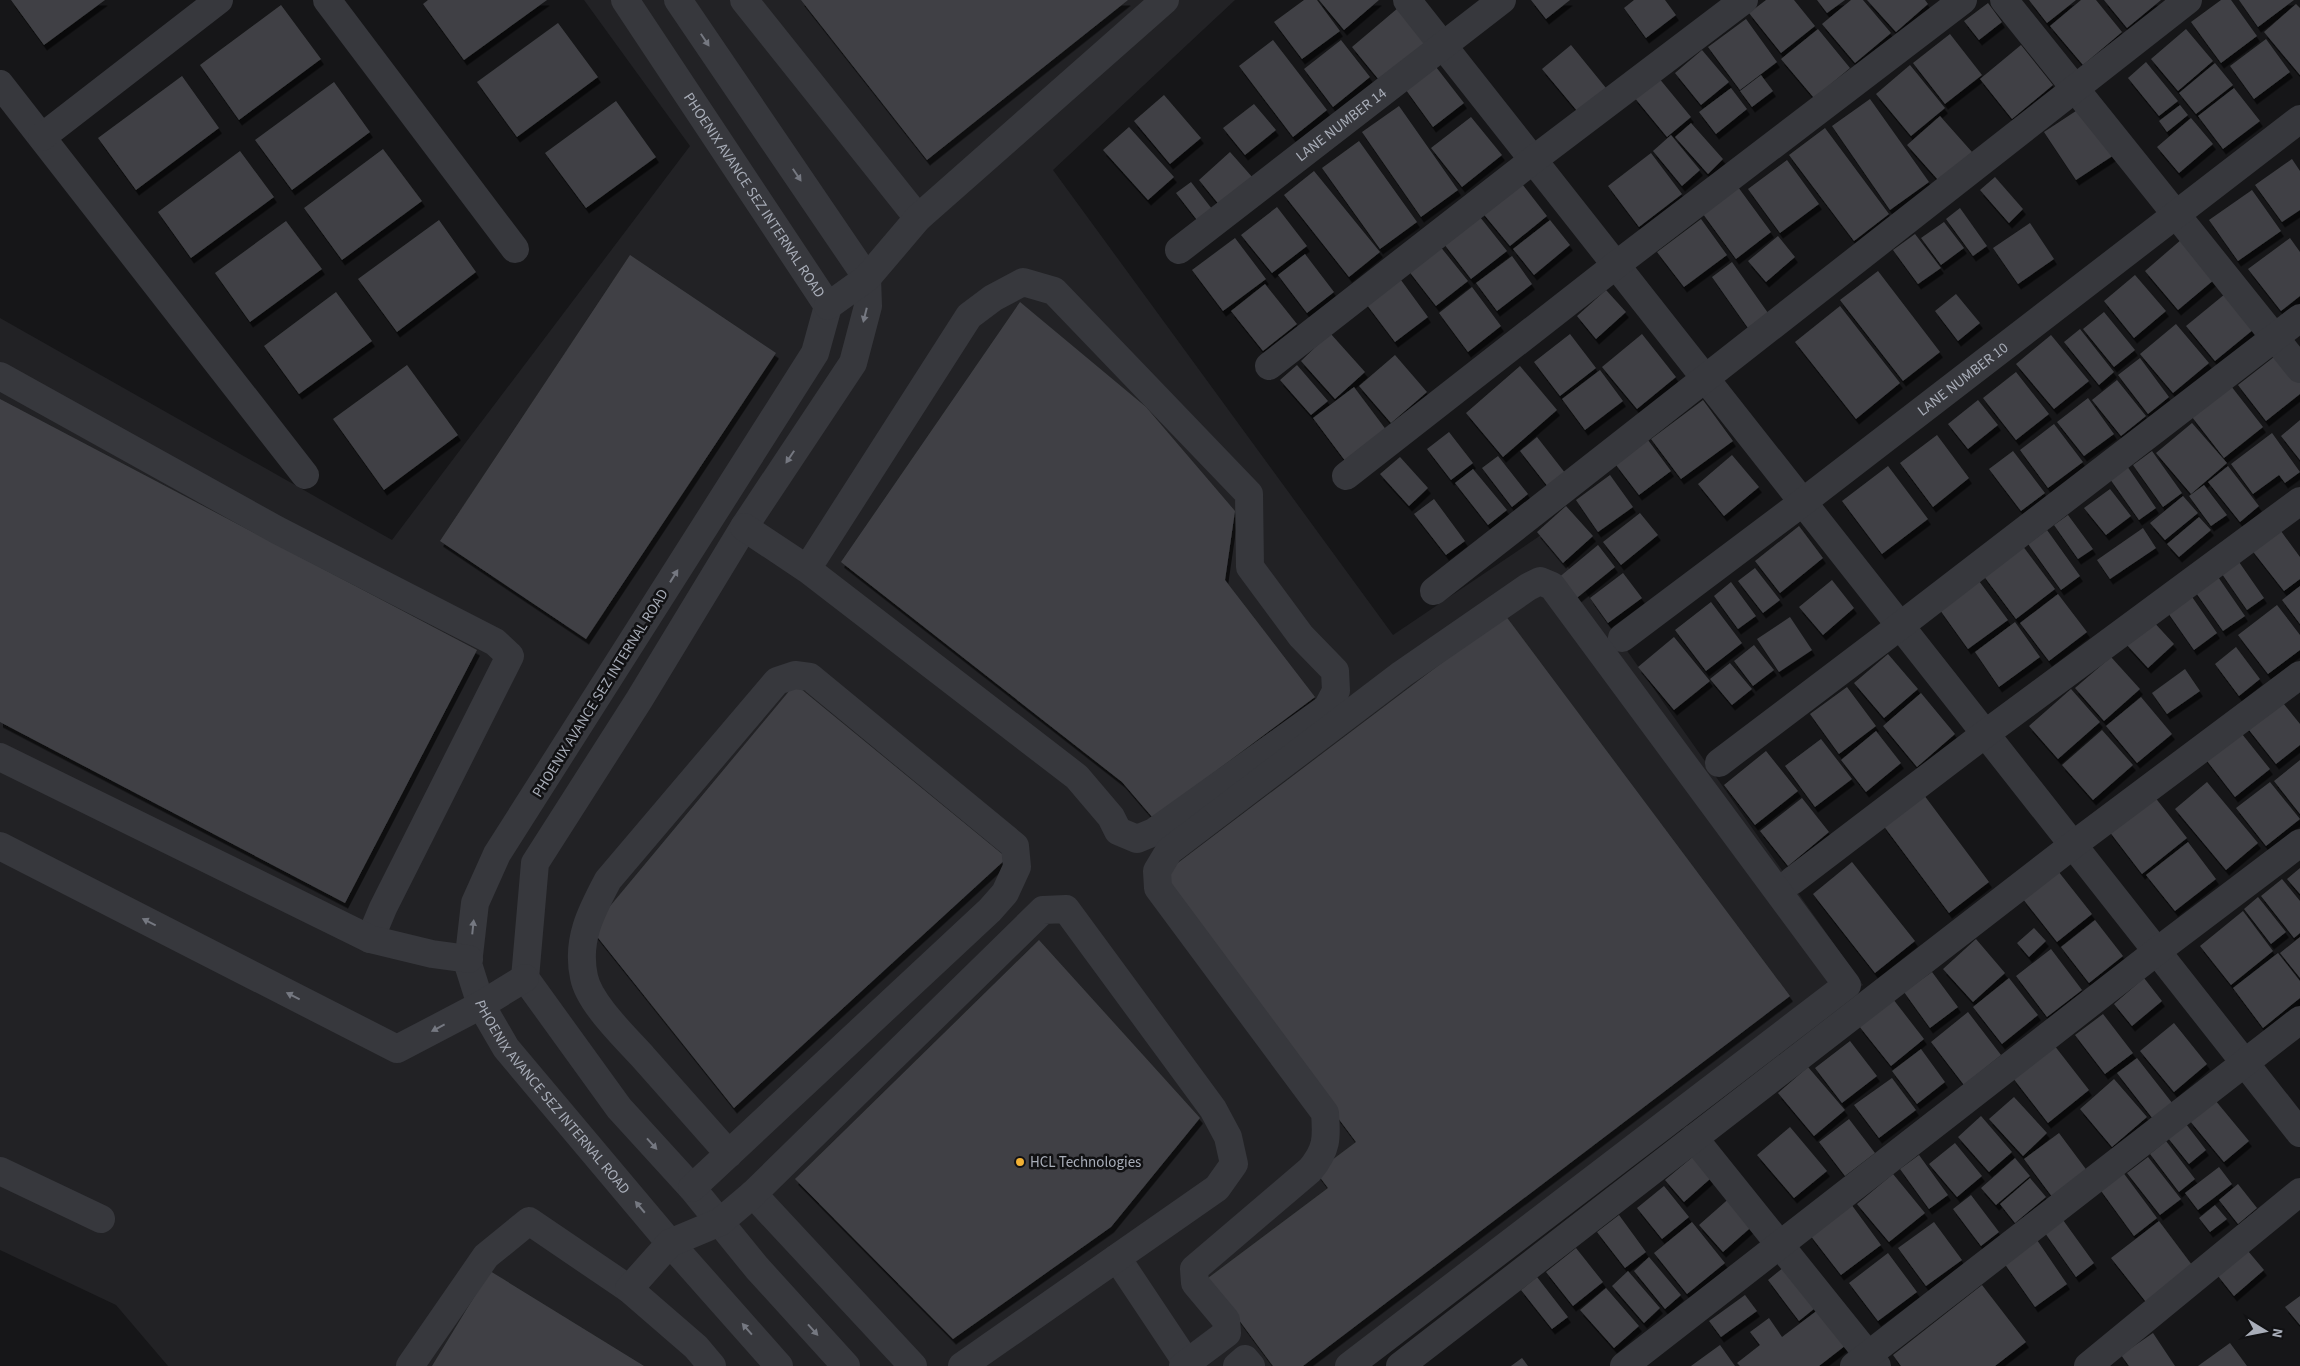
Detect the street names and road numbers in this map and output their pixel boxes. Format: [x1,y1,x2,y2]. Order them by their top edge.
street label: LANE NUMBER 14 [1292,83,1392,167]
street label: PHOENIX AVANCE SEZ INTERNAL ROAD [678,88,830,302]
street label: LANE NUMBER 10 [1913,338,2013,421]
street label: PHOENIX AVANCE SEZ INTERNAL ROAD [527,585,674,802]
street label: PHOENIX AVANCE SEZ INTERNAL ROAD [469,997,635,1199]

